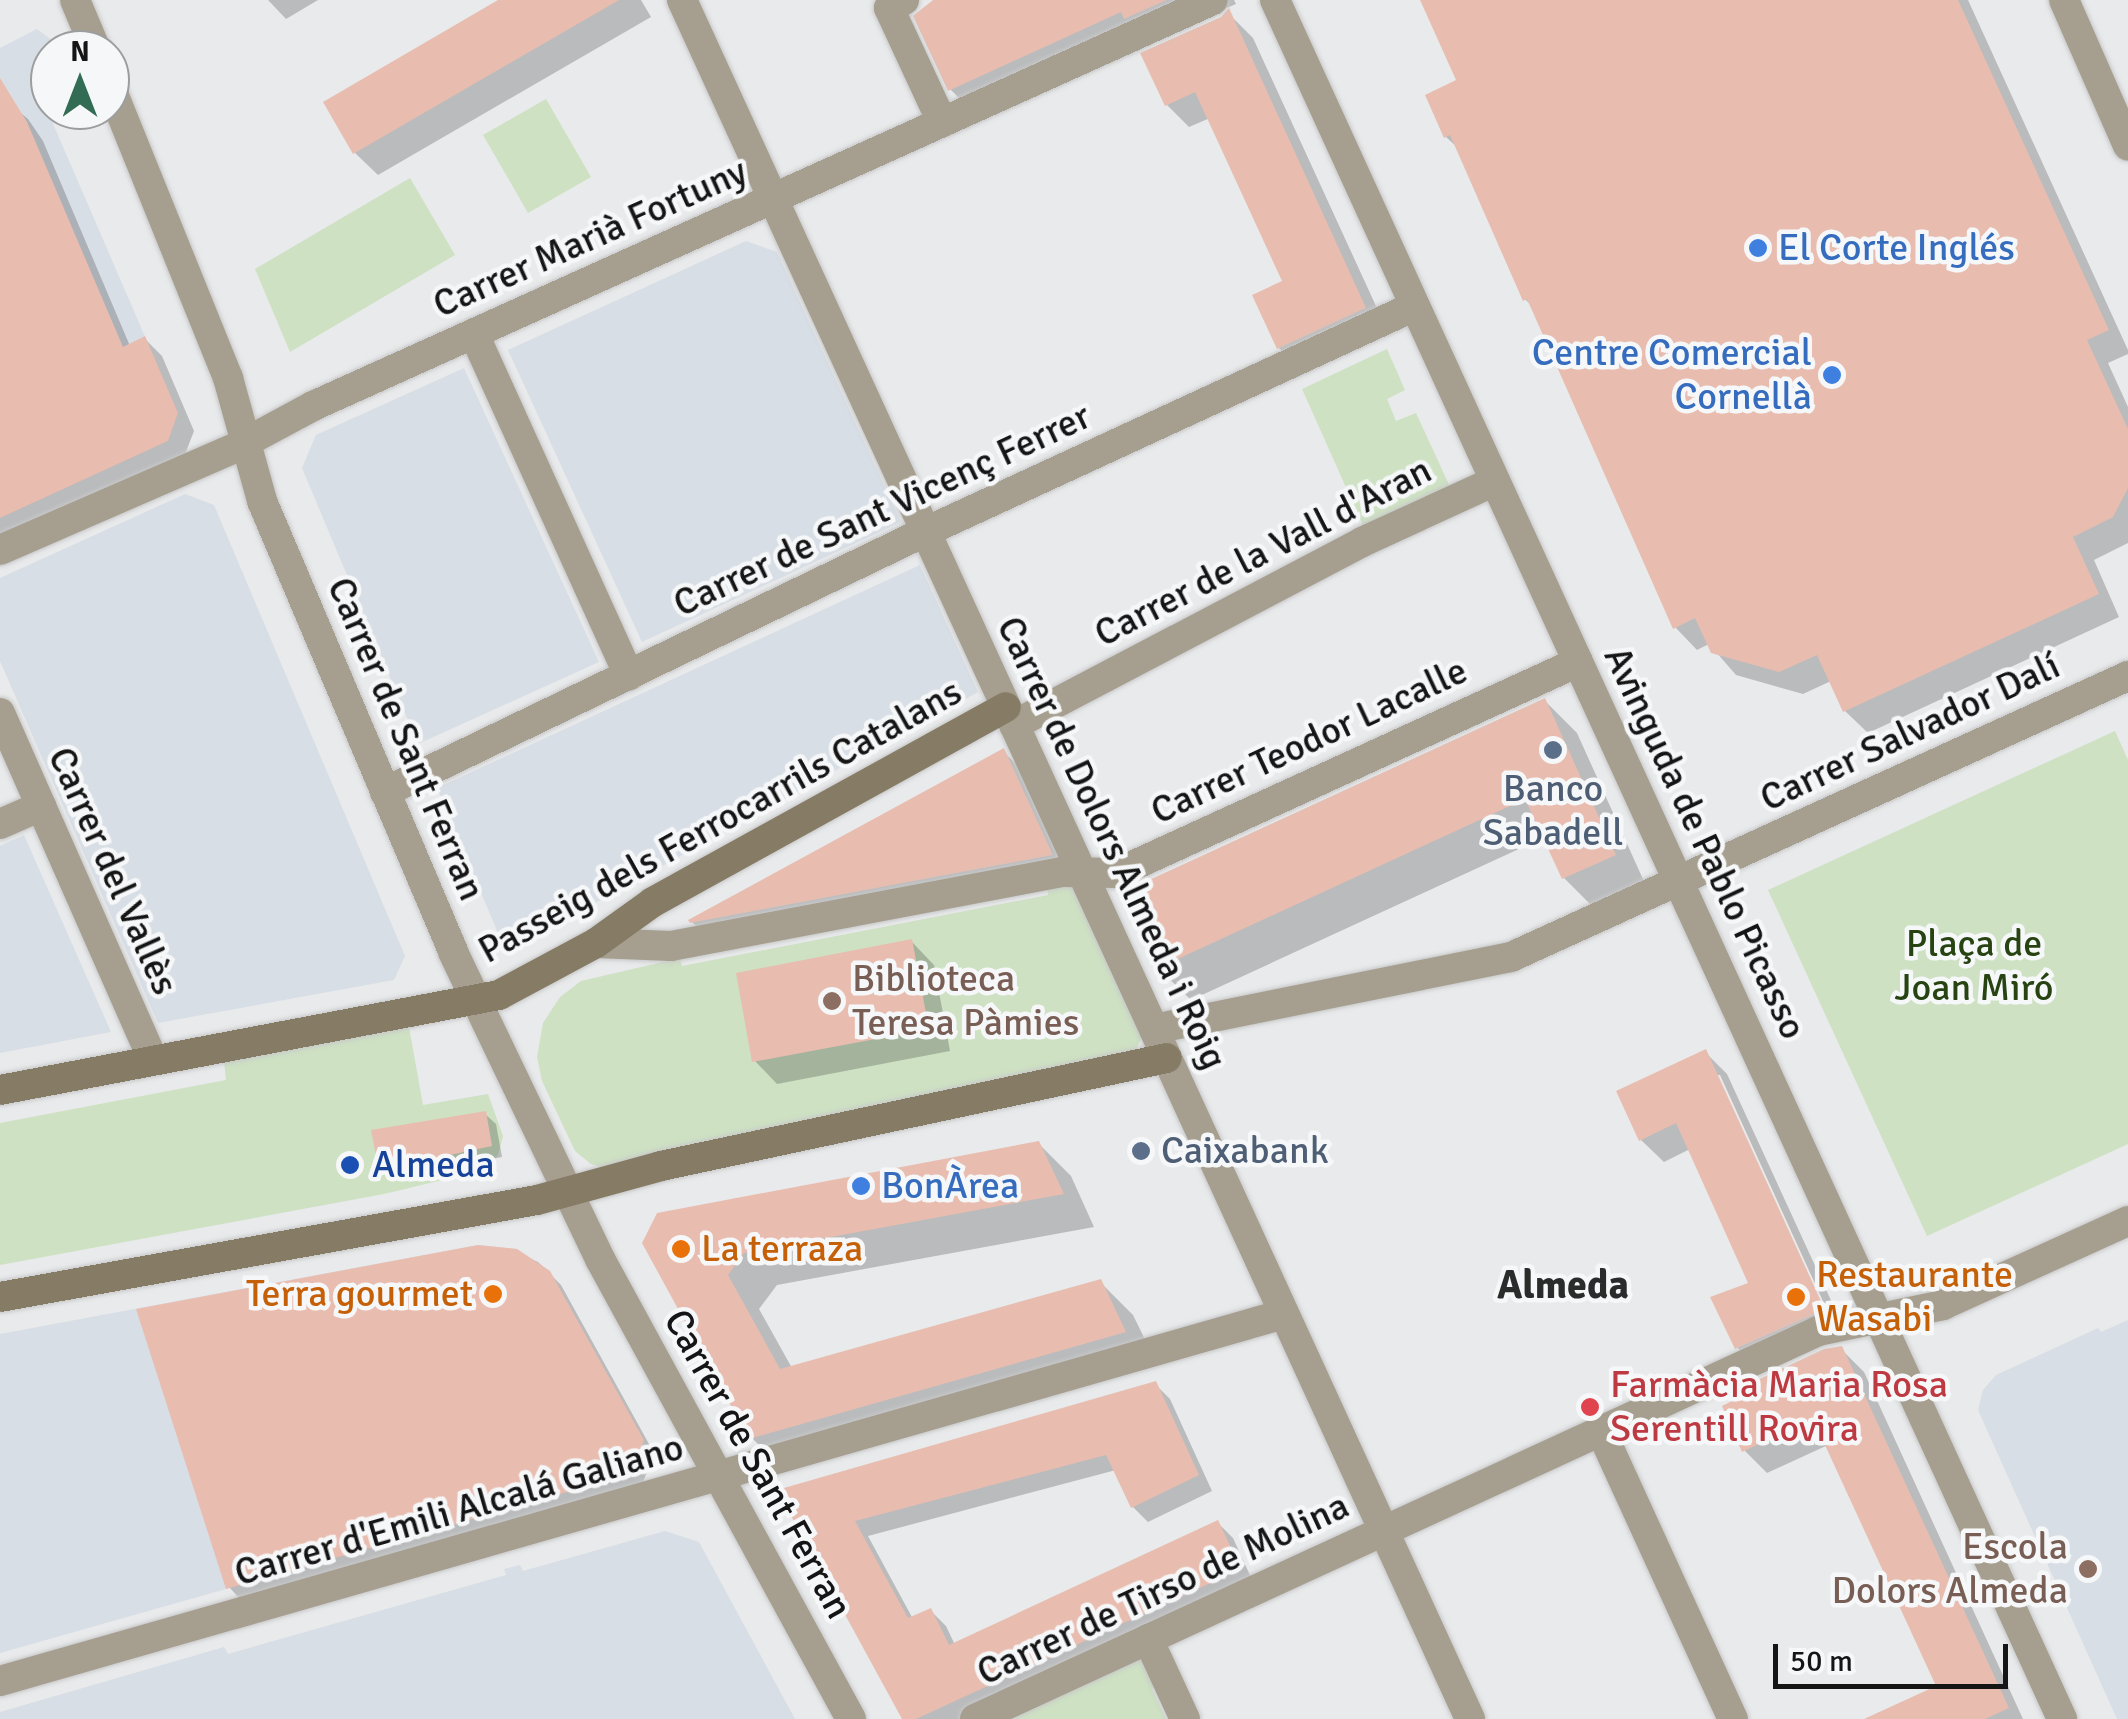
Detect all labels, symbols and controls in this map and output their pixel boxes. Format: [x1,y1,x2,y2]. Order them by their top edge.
north arrow [30,30,130,130]
text: N [70,35,90,69]
street label: Carrer Marià Fortuny [426,148,754,328]
place label: El Corte Inglés [1778,225,2015,271]
marker: El Corte Inglés [1747,237,1769,259]
place label: Centre Comercial Cornellà [1532,330,1812,419]
marker: Centre Comercial Cornellà [1821,364,1843,386]
street label: Carrer de Sant Vicenç Ferrer [666,393,1098,627]
street label: Carrer de la Vall d'Aran [1087,447,1439,657]
street label: Carrer de Sant Ferran [317,571,495,907]
street label: Carrer de Dolors Almeda i Roig [987,609,1237,1077]
street label: Avinguda de Pablo Picasso [1594,640,1816,1046]
street label: Carrer Salvador Dalí [1753,643,2067,821]
street label: Carrer Teodor Lacalle [1144,648,1474,834]
street label: Passeig dels Ferrocarrils Catalans [471,669,969,973]
marker: Banco Sabadell [1542,739,1564,761]
street label: Carrer del Vallès [38,740,188,1002]
place label: Banco Sabadell [1483,766,1623,856]
park label: Plaça de Joan Miró [1894,921,2054,1011]
place label: Biblioteca Teresa Pàmies [852,956,1079,1046]
marker: Biblioteca Teresa Pàmies [821,990,843,1012]
place label: Caixabank [1161,1128,1329,1174]
marker: Caixabank [1130,1140,1152,1162]
place label: Almeda [372,1142,495,1188]
marker: Almeda [337,1152,363,1178]
place label: BonÀrea [881,1163,1019,1209]
marker: BonÀrea [850,1175,872,1197]
place label: La terraza [701,1226,863,1272]
marker: La terraza [670,1238,692,1260]
place label: Restaurante Wasabi [1816,1252,2013,1342]
district label: Almeda [1497,1261,1629,1309]
place label: Terra gourmet [246,1271,473,1317]
marker: Terra gourmet [482,1283,504,1305]
marker: Restaurante Wasabi [1785,1286,1807,1308]
street label: Carrer de Sant Ferran [654,1302,862,1626]
place label: Farmàcia Maria Rosa Serentill Rovira [1610,1362,1948,1452]
marker: Farmàcia Maria Rosa Serentill Rovira [1579,1396,1601,1418]
street label: Carrer d'Emili Alcalá Galiano [229,1424,689,1596]
street label: Carrer de Tirso de Molina [970,1483,1356,1695]
place label: Escola Dolors Almeda [1831,1524,2068,1614]
marker: Escola Dolors Almeda [2077,1558,2099,1580]
scale bar [1778,1624,2013,1686]
text: 50 m [1790,1643,1853,1680]

